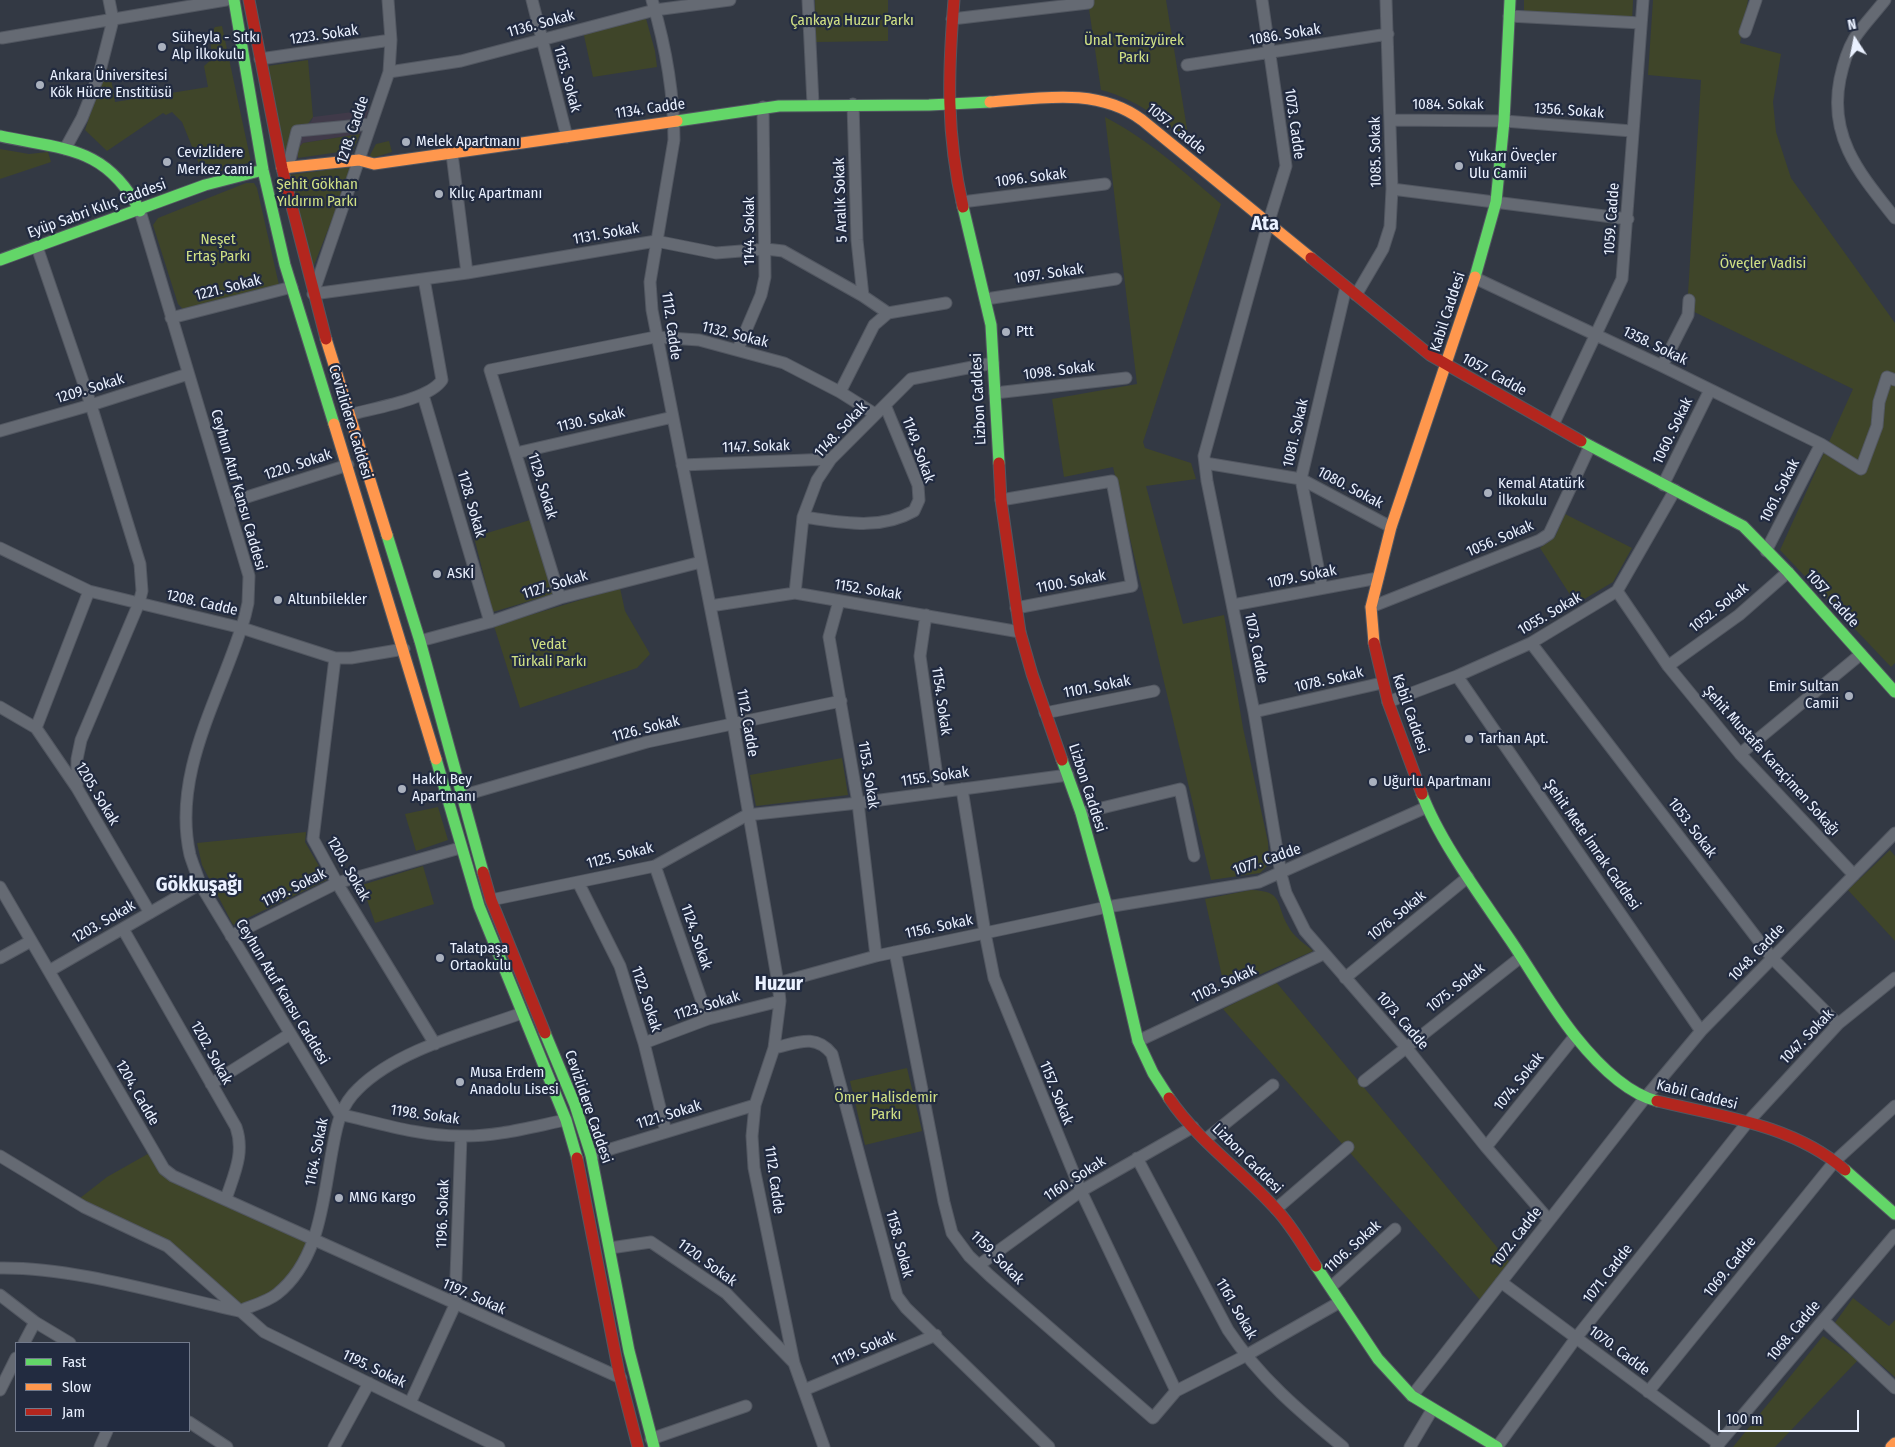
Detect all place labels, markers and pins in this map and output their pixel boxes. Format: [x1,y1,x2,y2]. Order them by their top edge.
place label: Süheyla - Sıtkı Alp İlkokulu [172,29,260,64]
marker: Süheyla - Sıtkı Alp İlkokulu [156,41,168,53]
place label: Ankara Üniversitesi Kök Hücre Enstitüsü [50,67,172,102]
marker: Ankara Üniversitesi Kök Hücre Enstitüsü [34,79,46,91]
place label: Melek Apartmanı [416,133,520,151]
marker: Melek Apartmanı [400,136,412,148]
place label: Cevizlidere Merkez cami [177,144,253,179]
place label: Yukarı Öveçler Ulu Camii [1469,148,1557,183]
marker: Cevizlidere Merkez cami [161,156,173,168]
marker: Yukarı Öveçler Ulu Camii [1453,160,1465,172]
place label: Kılıç Apartmanı [449,185,542,203]
marker: Kılıç Apartmanı [433,188,445,200]
place label: Ptt [1016,323,1034,341]
marker: Ptt [1000,326,1012,338]
place label: Kemal Atatürk İlkokulu [1498,475,1584,510]
marker: Kemal Atatürk İlkokulu [1482,487,1494,499]
place label: ASKİ [447,565,474,583]
marker: ASKİ [431,568,443,580]
place label: Altunbilekler [288,591,367,609]
marker: Altunbilekler [272,594,284,606]
place label: Emir Sultan Camii [1769,678,1839,713]
marker: Emir Sultan Camii [1843,690,1855,702]
place label: Tarhan Apt. [1479,730,1548,748]
marker: Tarhan Apt. [1463,733,1475,745]
place label: Hakkı Bey Apartmanı [412,771,476,806]
place label: Uğurlu Apartmanı [1383,773,1491,791]
marker: Uğurlu Apartmanı [1367,776,1379,788]
marker: Hakkı Bey Apartmanı [396,783,408,795]
place label: Talatpaşa Ortaokulu [450,940,511,975]
marker: Talatpaşa Ortaokulu [434,952,446,964]
place label: Musa Erdem Anadolu Lisesi [470,1064,559,1099]
marker: Musa Erdem Anadolu Lisesi [454,1076,466,1088]
place label: MNG Kargo [349,1189,416,1207]
marker: MNG Kargo [333,1192,345,1204]

